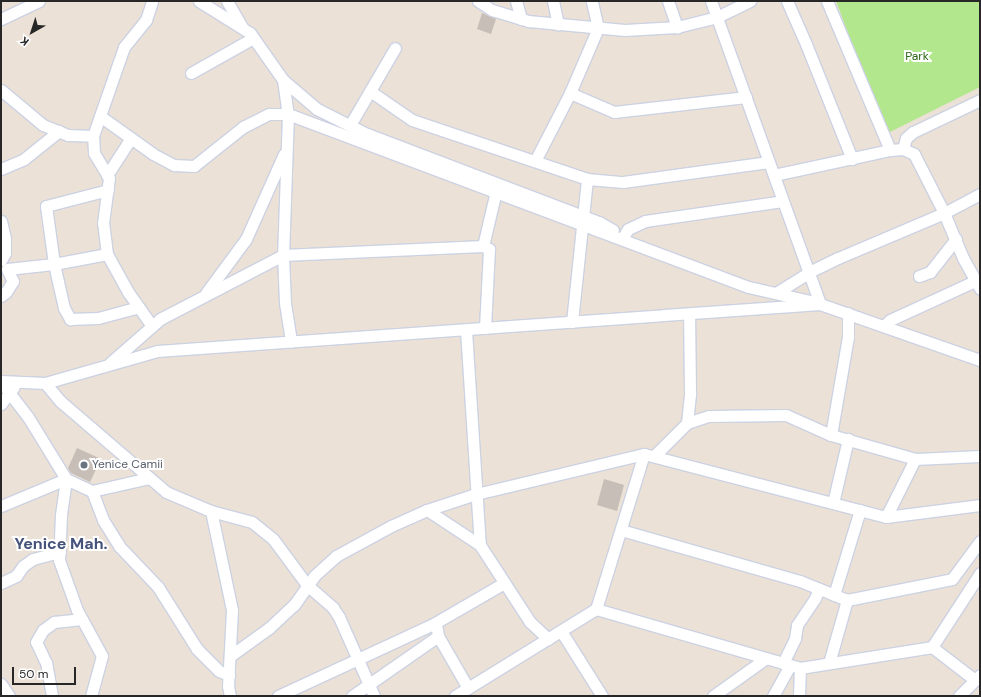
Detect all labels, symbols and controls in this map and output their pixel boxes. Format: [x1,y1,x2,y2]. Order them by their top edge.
north arrow [12,12,52,52]
text: K [17,34,32,49]
park label: Park [905,50,929,64]
place label: Yenice Camii [92,458,163,472]
marker: Yenice Camii [79,460,89,470]
district label: Yenice Mah. [14,534,108,554]
scale bar [14,659,78,685]
text: 50 m [19,666,48,682]

